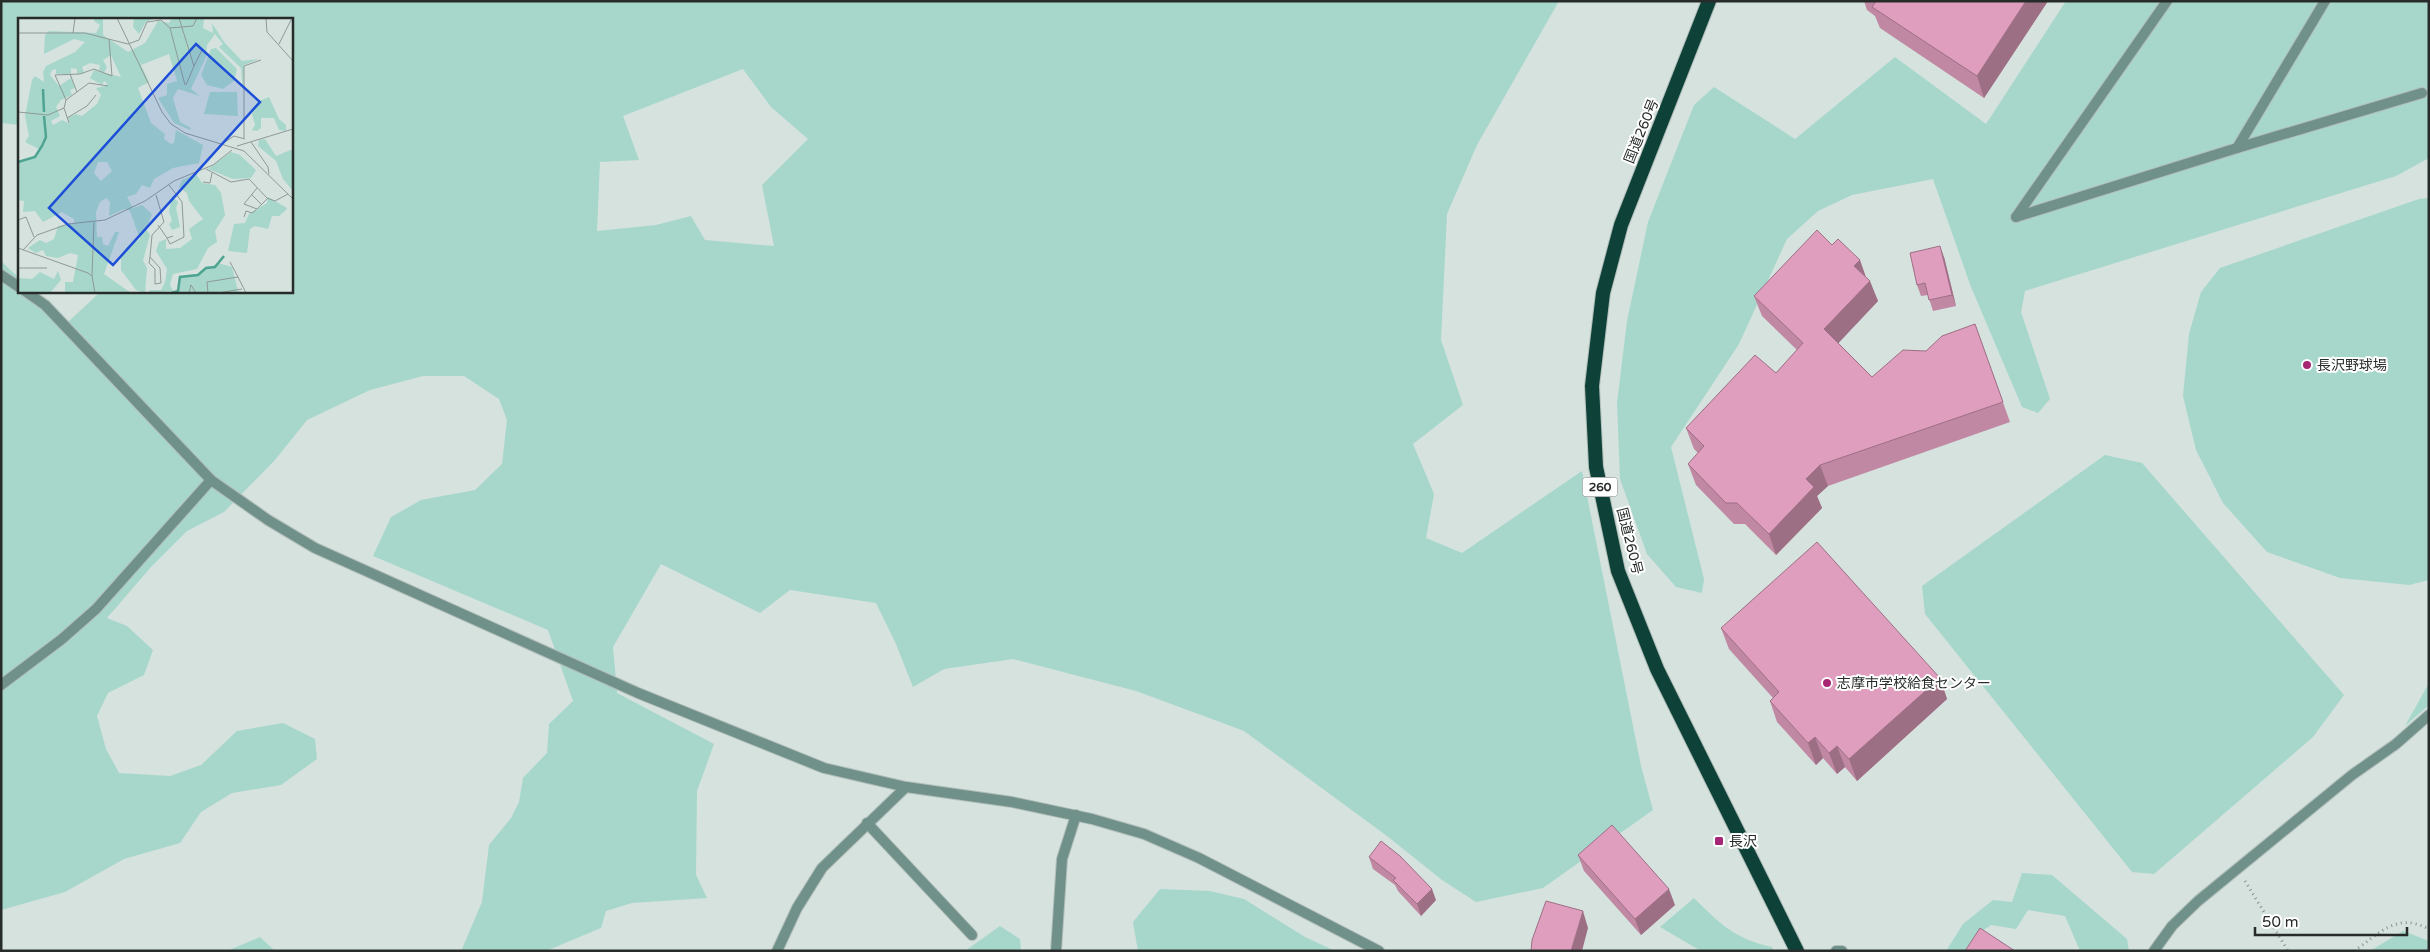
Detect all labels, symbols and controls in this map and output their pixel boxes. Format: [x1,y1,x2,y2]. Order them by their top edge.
inset map [18,18,292,292]
street label: 国道260号 [1621,96,1662,166]
place label: 長沢野球場 [2317,357,2387,374]
marker: 長沢野球場 [2301,359,2313,371]
road number: 260 [1582,478,1618,497]
street label: 国道260号 [1613,506,1646,576]
place label: 志摩市学校給食センター [1837,675,1991,692]
marker: 志摩市学校給食センター [1821,677,1833,689]
place label: 長沢 [1729,833,1757,850]
marker: 長沢 [1713,835,1725,847]
scale bar [2255,904,2408,936]
text: 50 m [2262,913,2299,931]

